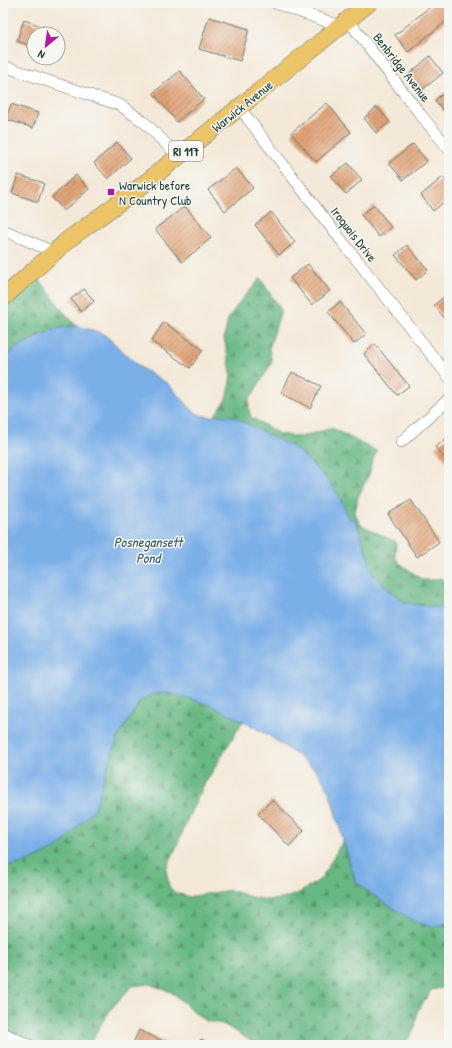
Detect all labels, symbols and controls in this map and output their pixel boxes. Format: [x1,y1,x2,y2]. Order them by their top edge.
north arrow [26,26,66,66]
street label: Benbridge Avenue [369,29,435,105]
text: N [35,47,47,62]
street label: Warwick Avenue [208,76,276,136]
road number: RI 117 [169,141,203,161]
place label: Warwick before N Country Club [119,176,191,209]
marker: Warwick before N Country Club [106,187,116,197]
street label: Iroquois Drive [327,203,381,265]
water label: Posnegansett Pond [114,532,184,567]

